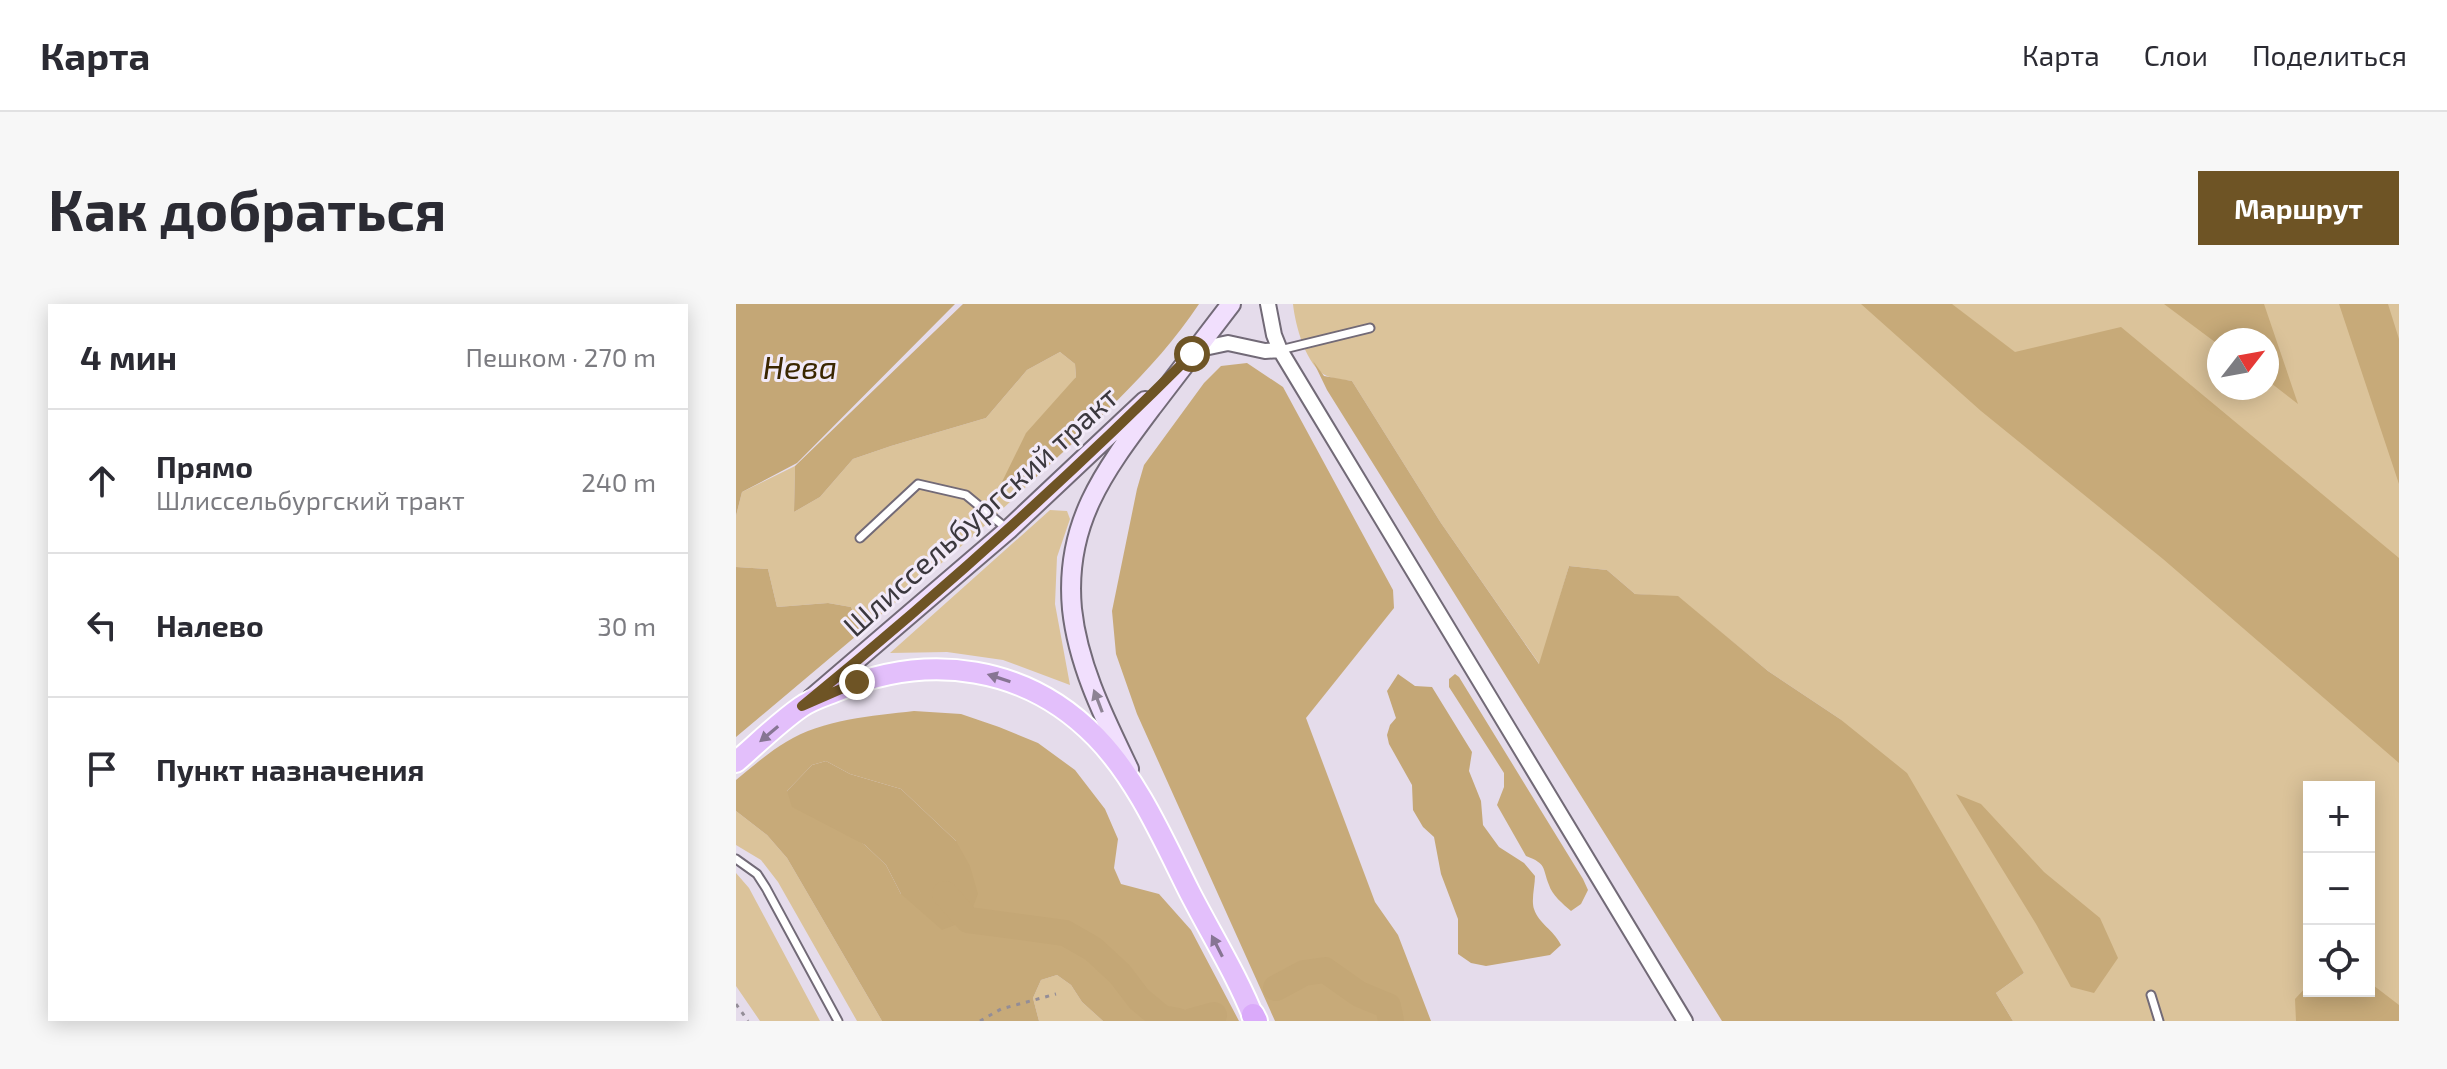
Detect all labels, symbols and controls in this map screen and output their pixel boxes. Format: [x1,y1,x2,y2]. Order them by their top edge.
text: Карта [40,32,150,78]
text: Карта [2022,38,2100,72]
text: Слои [2144,38,2208,72]
text: Поделиться [2252,38,2407,72]
button: Маршрут [2198,171,2399,245]
text: Как добраться [48,175,446,242]
north arrow [2207,328,2279,400]
text: 4 мин [80,336,177,377]
route start [1174,336,1210,372]
text: Пешком · 270 m [466,341,656,372]
water label: Нева [763,347,837,385]
street label: Шлиссельбургский тракт [835,378,1125,644]
text: Прямо [156,448,253,484]
icon: ahead [80,459,124,503]
text: 240 m [581,466,656,497]
text: Шлиссельбургский тракт [156,484,465,515]
icon: left [80,603,124,647]
text: Налево [156,607,264,643]
text: 30 m [597,610,656,641]
route end [839,664,875,700]
one-way arrow [987,672,1011,684]
one-way arrow [1091,689,1104,713]
one-way arrow [759,725,779,742]
icon: arrive [80,747,124,791]
text: Пункт назначения [156,751,424,787]
map controls [2303,781,2375,997]
button: + [2303,781,2375,853]
button: − [2303,853,2375,925]
button: locate [2303,925,2375,997]
one-way arrow [1211,934,1224,957]

